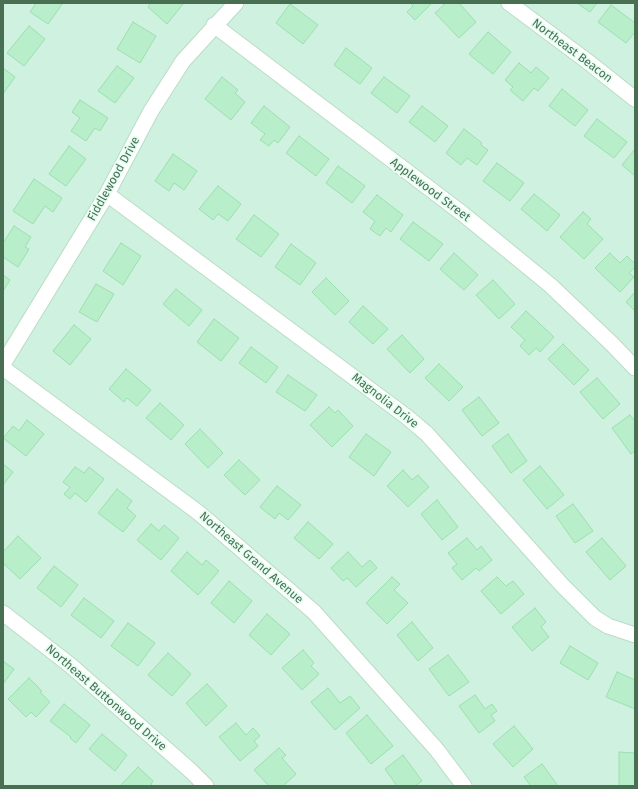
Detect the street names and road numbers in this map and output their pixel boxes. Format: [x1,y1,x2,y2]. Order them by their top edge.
street label: Northeast Beacon [529,16,615,86]
street label: Fiddlewood Drive [85,134,143,224]
street label: Applewood Street [387,155,473,225]
street label: Magnolia Drive [349,370,421,432]
street label: Northeast Grand Avenue [196,509,306,607]
street label: Northeast Buttonwood Drive [43,642,169,754]

